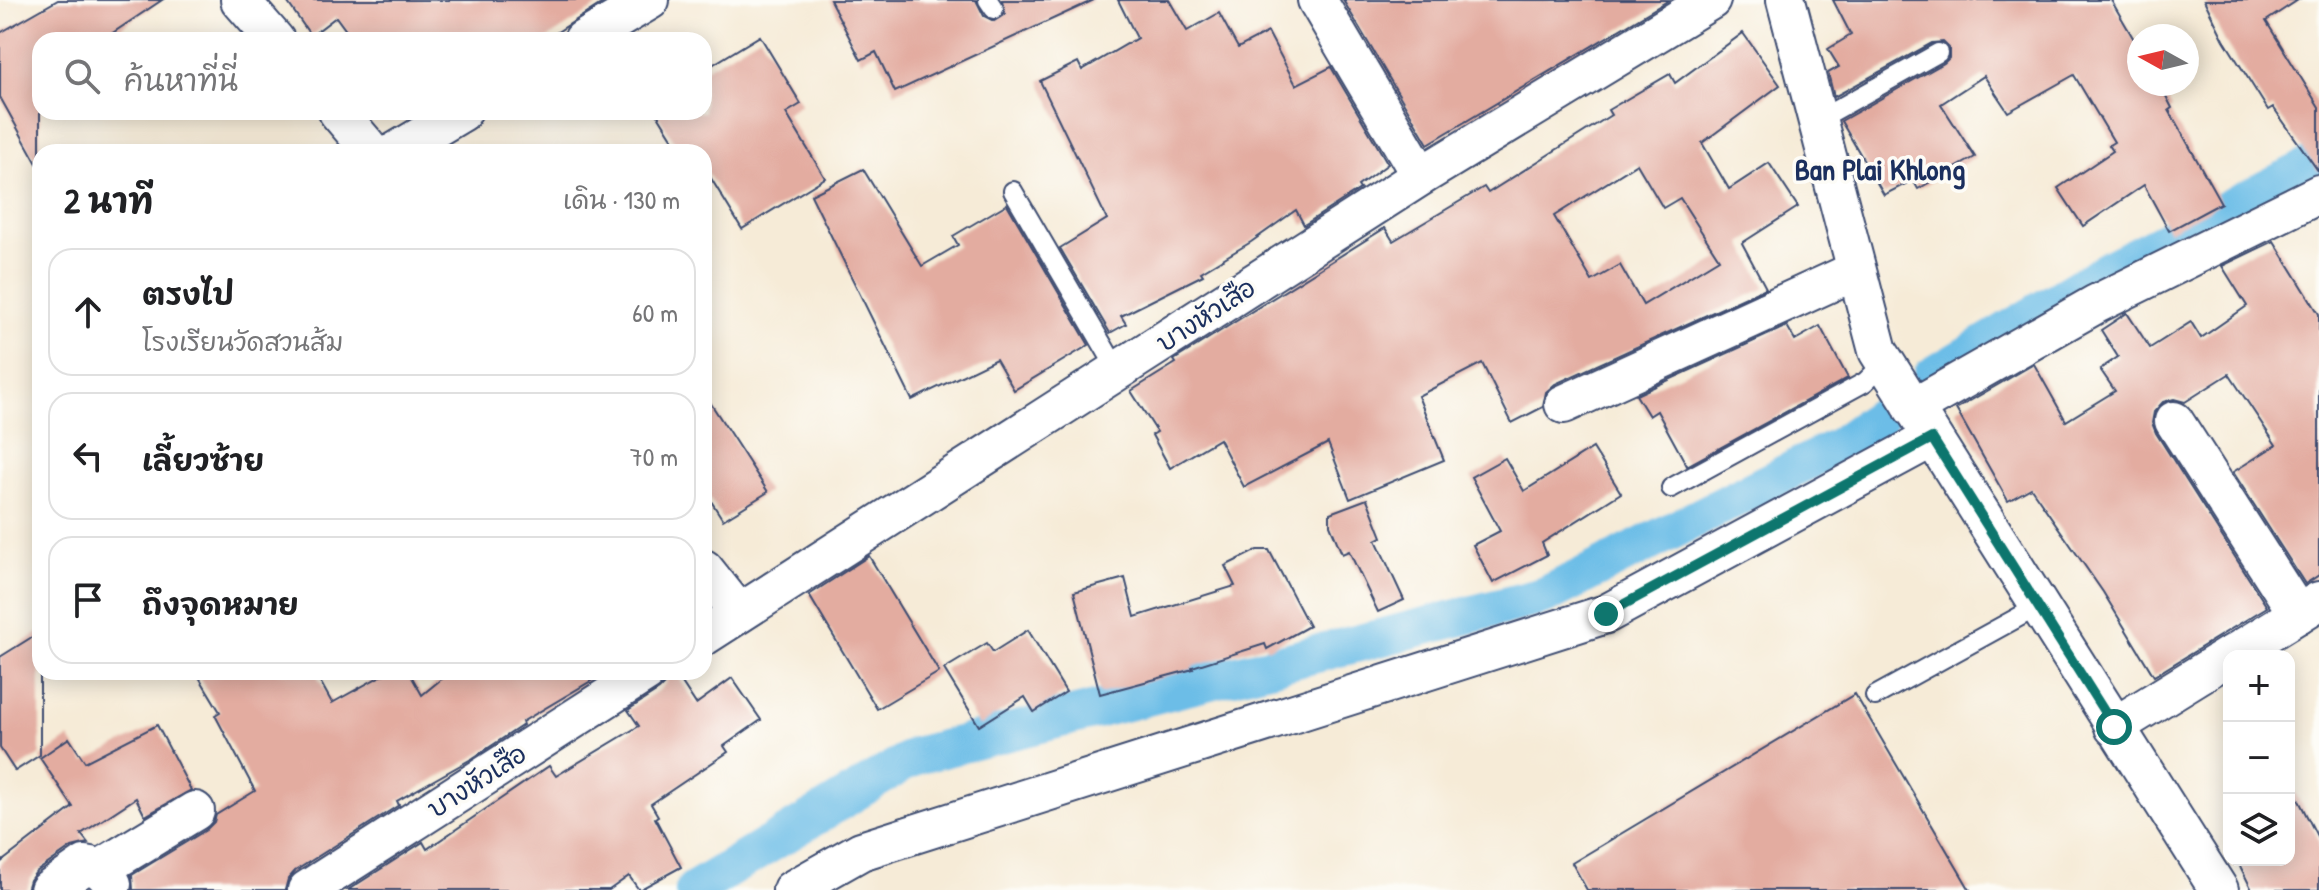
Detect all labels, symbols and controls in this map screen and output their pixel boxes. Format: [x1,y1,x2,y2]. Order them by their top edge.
north arrow [2127,24,2199,96]
search box [32,32,712,120]
icon: search [60,54,104,98]
text: ค้นหาที่นี่ [124,60,238,100]
district label: Ban Plai Khlong [1795,149,1965,190]
text: 2 นาที [64,178,153,224]
text: เดิน · 130 m [563,182,680,217]
street label: บางหัวเสือ [1149,269,1262,360]
text: ตรงไป [142,274,234,314]
icon: ahead [66,290,110,334]
text: 60 m [632,295,678,330]
text: โรงเรียนวัดสวนส้ม [142,324,343,359]
icon: left [66,434,110,478]
text: 70 m [630,439,678,474]
text: เลี้ยวซ้าย [142,440,264,480]
icon: arrive [66,578,110,622]
text: ถึงจุดหมาย [142,584,299,624]
route end [1588,596,1624,632]
map controls [2223,650,2295,866]
button: + [2223,650,2295,722]
route start [2096,709,2132,745]
button: − [2223,722,2295,794]
street label: บางหัวเสือ [420,735,533,826]
button: layers [2223,794,2295,866]

